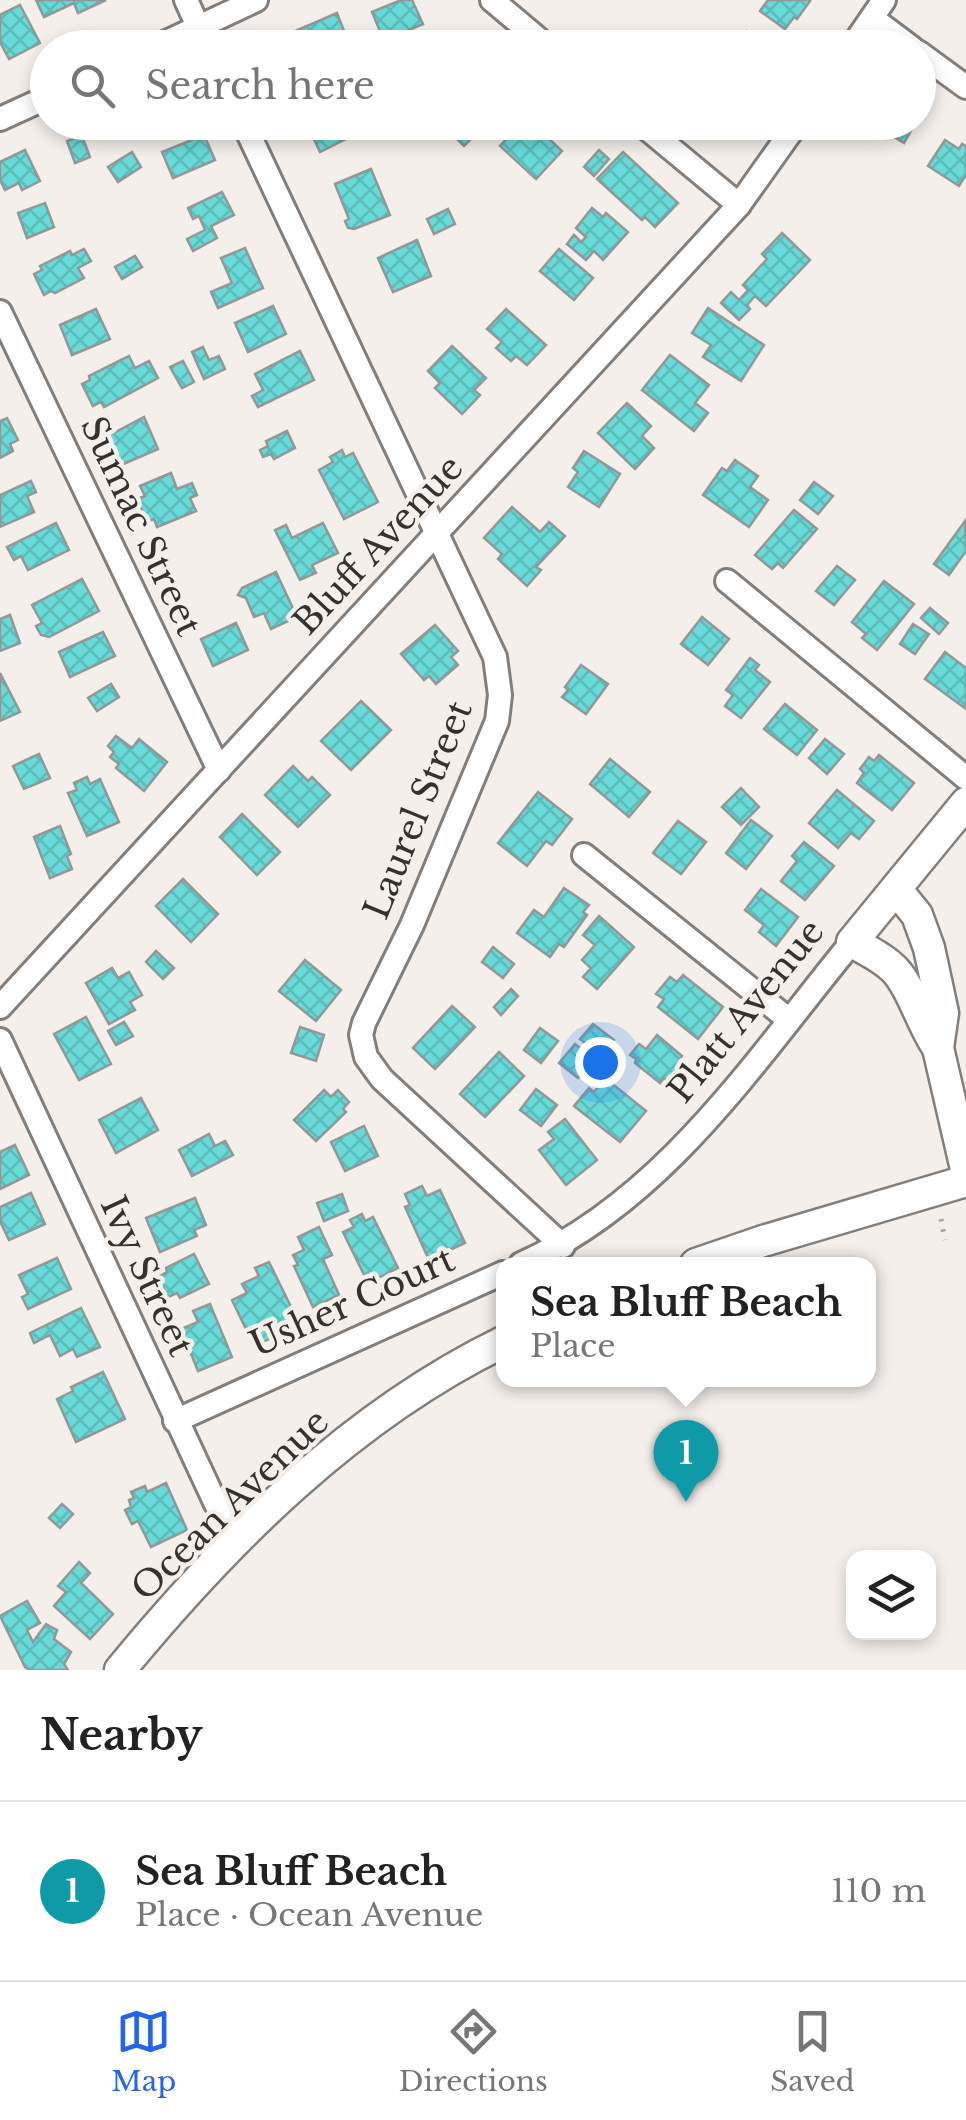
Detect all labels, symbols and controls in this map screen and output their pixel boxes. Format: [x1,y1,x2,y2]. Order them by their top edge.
search box [30,30,936,140]
icon: search [65,58,120,113]
text: Search here [145,62,375,109]
street label: Sumac Street [72,409,211,642]
street label: Bluff Avenue [284,446,471,643]
street label: Laurel Street [354,695,481,925]
street label: Platt Avenue [659,910,833,1111]
your location [575,1037,626,1088]
street label: Ivy Street [92,1189,203,1363]
street label: Usher Court [243,1237,461,1366]
popup [496,1257,876,1387]
text: Sea Bluff Beach [530,1279,842,1326]
text: Place [530,1326,616,1366]
street label: Ocean Avenue [122,1400,337,1609]
pin: 1 [654,1420,718,1502]
map controls [846,1550,936,1640]
button: layers [846,1550,936,1640]
text: Nearby [40,1709,203,1761]
text: Sea Bluff Beach [135,1848,447,1895]
text: 1 [66,1871,79,1911]
text: 110 m [831,1871,926,1911]
text: Place · Ocean Avenue [135,1895,483,1935]
tab: Map [111,2004,176,2099]
tab: Directions [399,2004,548,2099]
tab: Saved [770,2004,855,2099]

